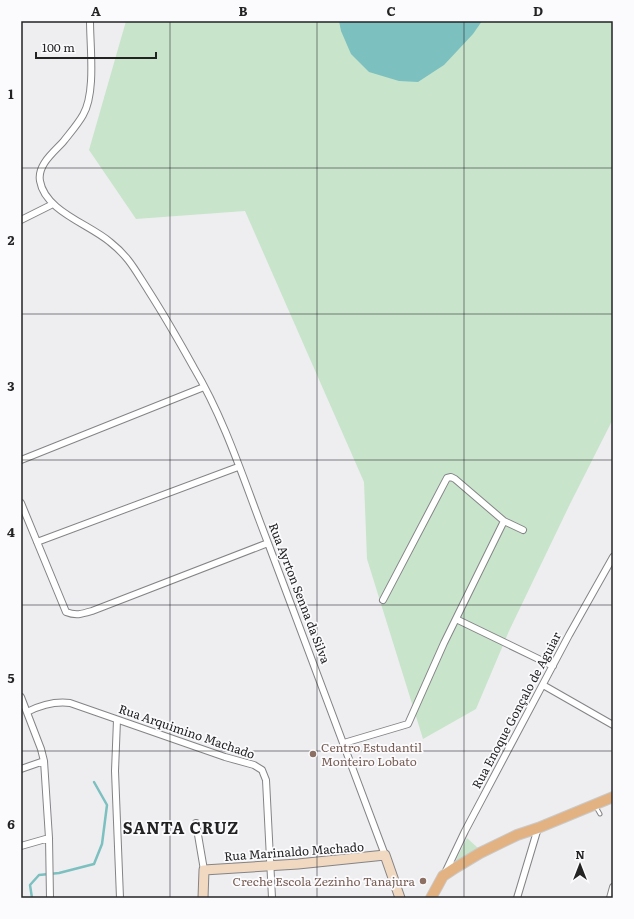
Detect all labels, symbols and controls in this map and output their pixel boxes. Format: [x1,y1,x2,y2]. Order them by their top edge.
text: A [91,1,101,20]
text: B [239,1,248,20]
text: C [386,1,396,20]
text: D [533,1,543,20]
scale bar [36,34,156,60]
text: 100 m [42,38,75,56]
text: 1 [8,84,14,103]
text: 2 [8,230,15,249]
text: 3 [7,376,15,395]
street label: Rua Ayrton Senna da Silva [265,520,335,666]
text: 4 [7,522,15,541]
street label: Rua Enoque Gonçalo de Aguiar [467,628,565,792]
text: 5 [7,668,15,687]
street label: Rua Arquimino Machado [116,699,258,763]
place label: Centro Estudantil Monteiro Lobato [321,738,422,770]
marker: Centro Estudantil Monteiro Lobato [308,749,318,759]
text: 6 [7,814,15,833]
district label: SANTA CRUZ [123,815,239,839]
street label: Rua Marinaldo Machado [223,837,365,865]
north arrow [560,845,600,885]
text: N [575,846,585,862]
place label: Creche Escola Zezinho Tanajura [233,872,416,890]
marker: Creche Escola Zezinho Tanajura [418,876,428,886]

